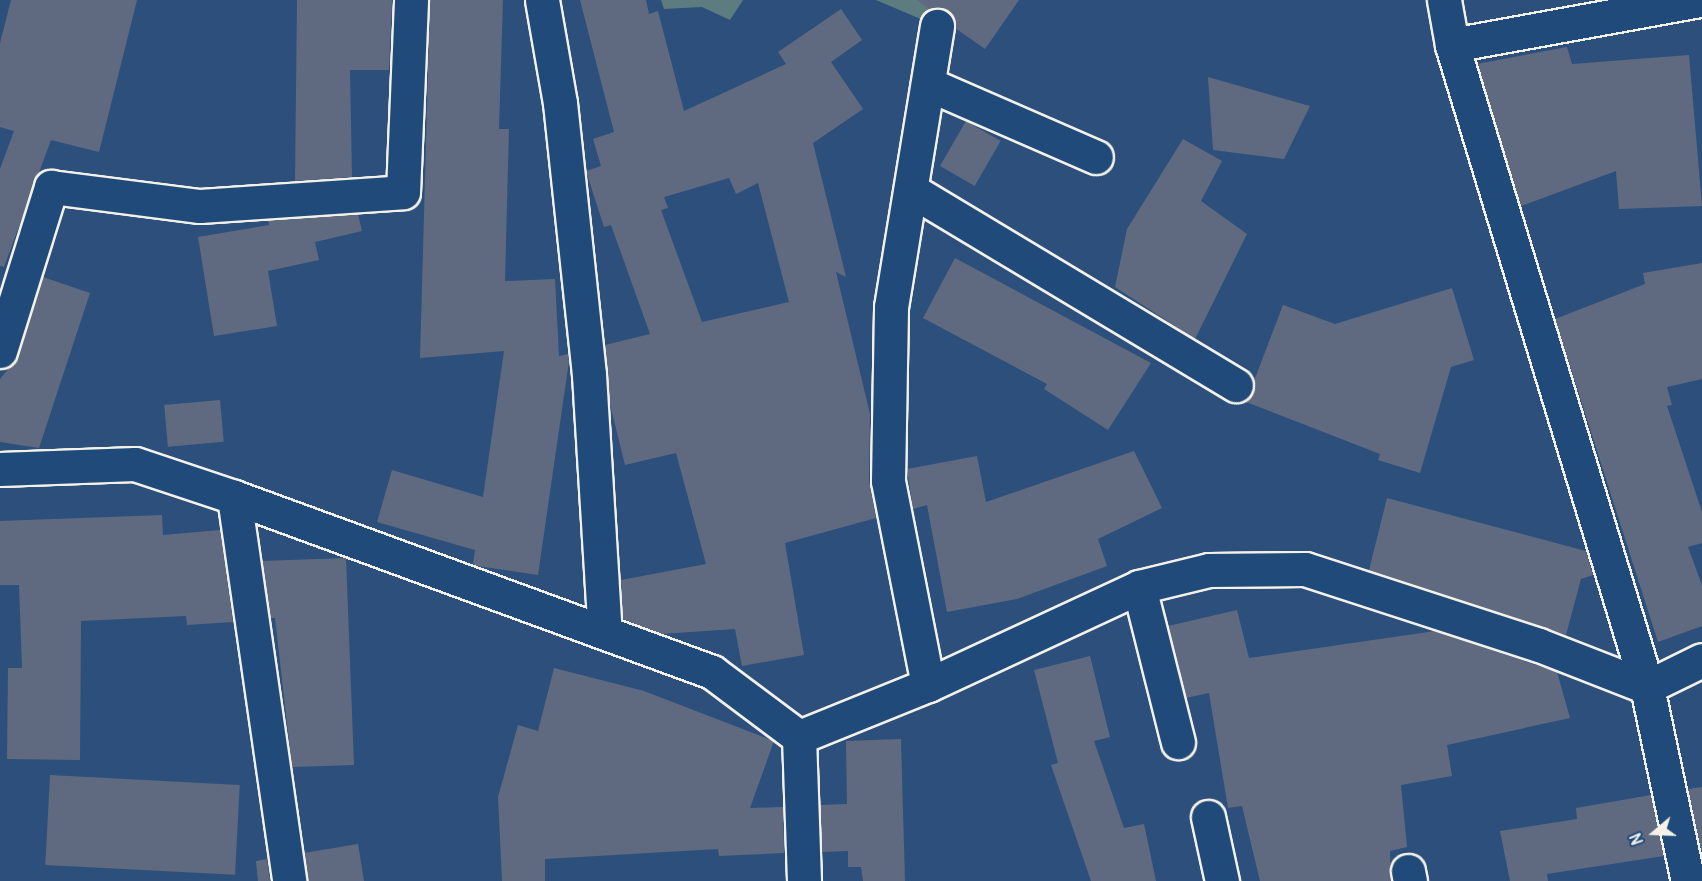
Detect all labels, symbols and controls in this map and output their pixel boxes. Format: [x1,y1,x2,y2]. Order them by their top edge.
north arrow [1624,803,1684,863]
text: N [1626,830,1648,847]

